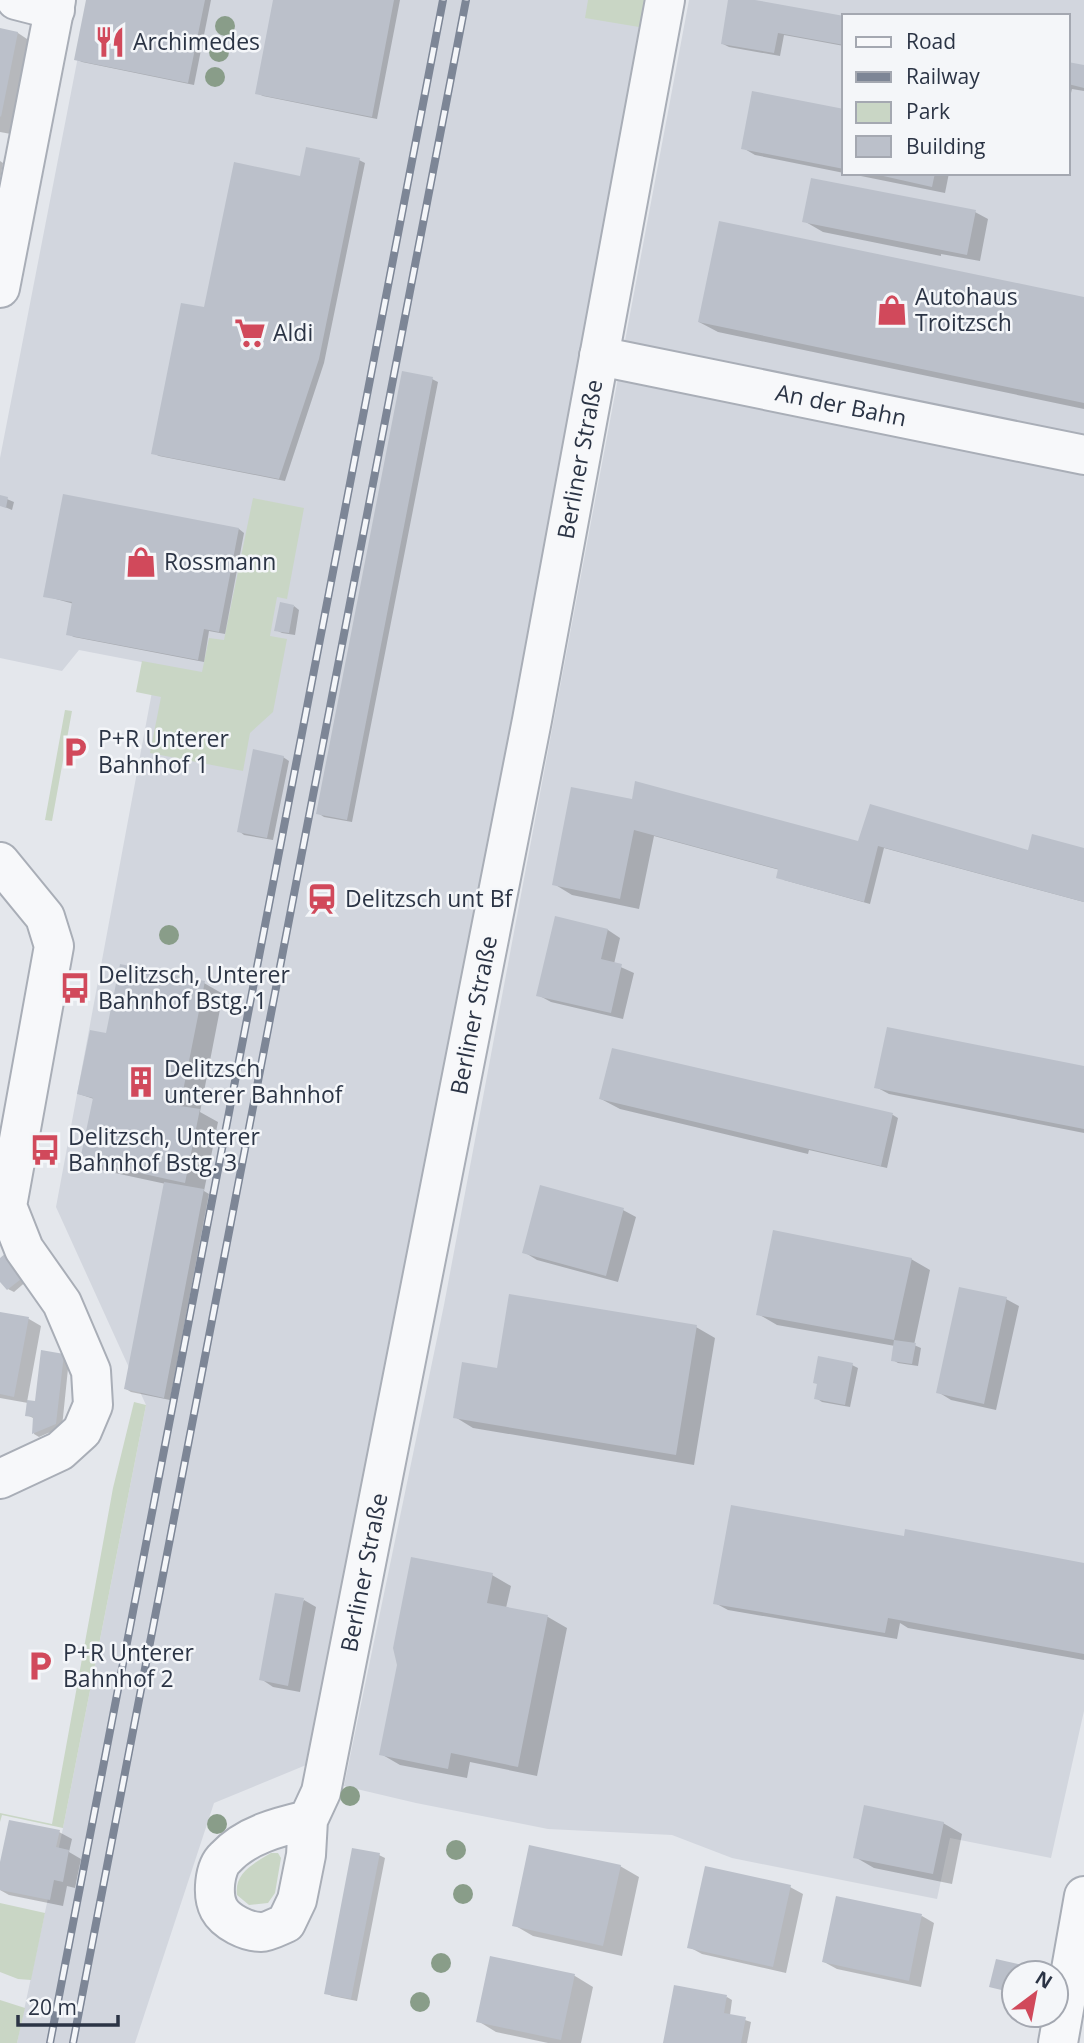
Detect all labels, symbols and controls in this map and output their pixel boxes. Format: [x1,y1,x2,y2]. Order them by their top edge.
legend [842,14,1070,175]
restaurant icon: Archimedes [93,25,127,59]
place label: Archimedes [133,25,260,57]
text: Road [906,27,956,55]
text: Railway [906,62,980,90]
text: Park [906,97,950,125]
text: Building [906,132,985,160]
place label: Autohaus Troitzsch [915,280,1018,338]
shop icon: Autohaus Troitzsch [875,293,909,327]
supermarket icon: Aldi [233,316,267,350]
place label: Aldi [273,316,313,348]
street label: An der Bahn [773,375,910,433]
street label: Berliner Straße [549,377,610,541]
shop icon: Rossmann [124,545,158,579]
place label: Rossmann [164,545,276,577]
place label: P+R Unterer Bahnhof 1 [98,722,229,780]
parking icon: P+R Unterer Bahnhof 1 [58,735,92,769]
station icon: Delitzsch unt Bf [305,882,339,916]
place label: Delitzsch unt Bf [345,882,513,914]
street label: Berliner Straße [442,933,504,1097]
place label: Delitzsch, Unterer Bahnhof Bstg. 1 [98,958,291,1016]
bus stop icon: Delitzsch, Unterer Bahnhof Bstg. 1 [58,971,92,1005]
place label: Delitzsch unterer Bahnhof [164,1052,344,1110]
building icon: Delitzsch unterer Bahnhof [124,1065,158,1099]
place label: Delitzsch, Unterer Bahnhof Bstg. 3 [68,1120,261,1178]
bus stop icon: Delitzsch, Unterer Bahnhof Bstg. 3 [28,1133,62,1167]
street label: Berliner Straße [332,1490,395,1655]
place label: P+R Unterer Bahnhof 2 [63,1636,194,1694]
parking icon: P+R Unterer Bahnhof 2 [23,1649,57,1683]
north arrow [1000,1959,1070,2029]
text: N [1031,1964,1057,1995]
scale bar [18,1983,117,2027]
text: 20 m [28,1993,77,2021]

